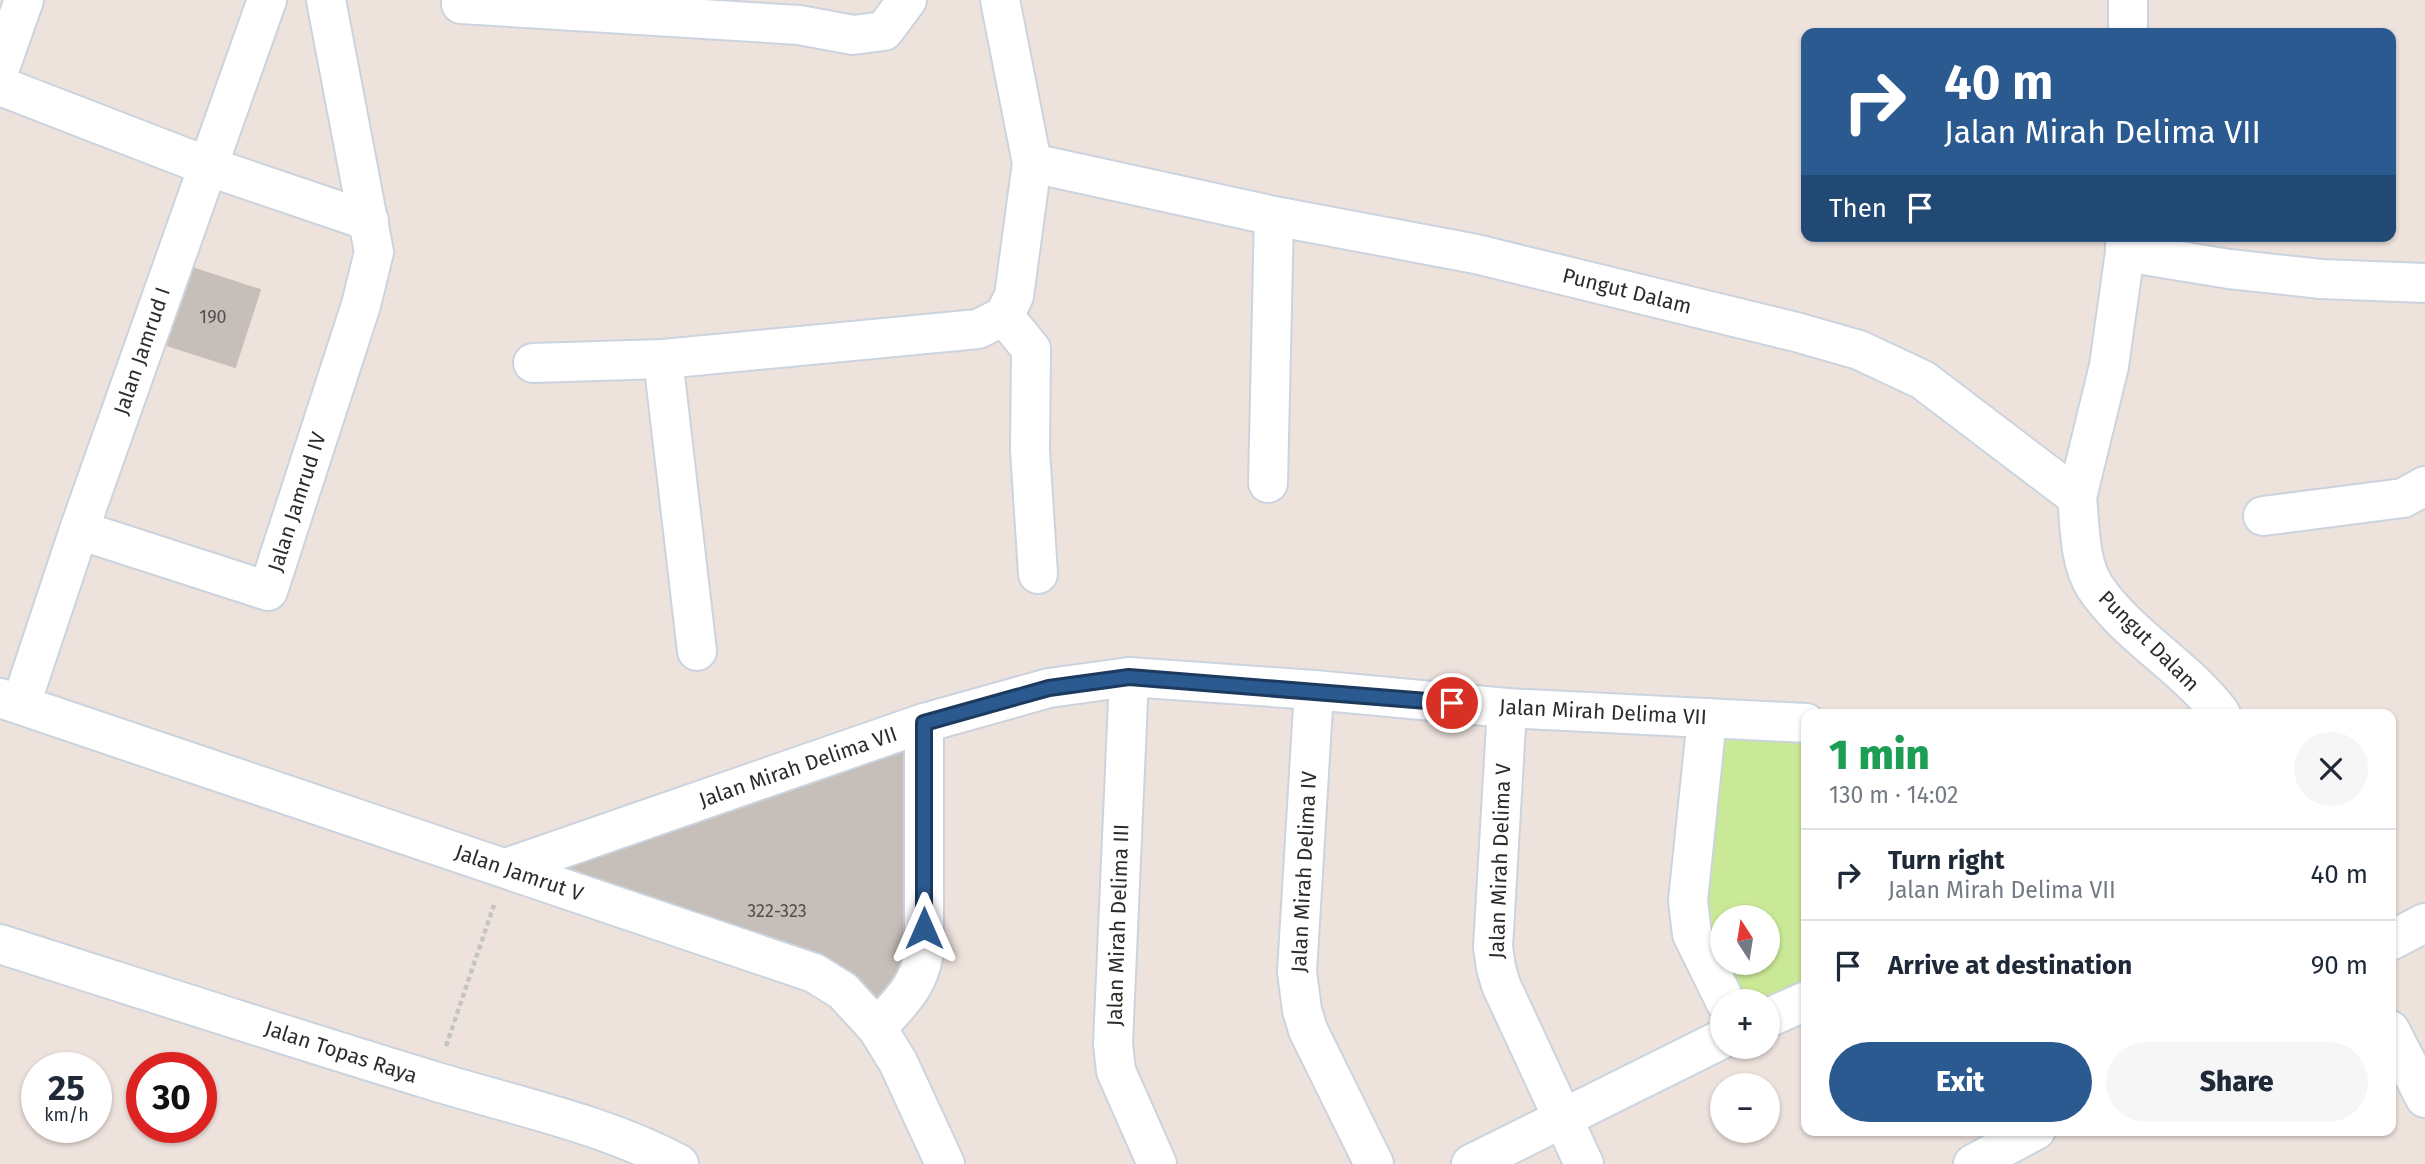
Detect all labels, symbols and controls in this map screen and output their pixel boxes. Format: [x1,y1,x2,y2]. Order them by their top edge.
text: 40 m [1944,53,2053,112]
icon: right [1829,56,1920,147]
text: Jalan Mirah Delima VII [1944,113,2261,151]
icon: arrive [1901,189,1939,227]
text: Then [1829,193,1887,224]
street label: Pungut Dalam [1560,262,1694,320]
street label: Jalan Jamrud I [108,284,176,418]
house number: 190 [199,306,227,328]
street label: Jalan Jamrud IV [262,429,332,575]
street label: Pungut Dalam [2093,585,2205,697]
pin [1422,673,1482,733]
icon: arrive [1433,684,1471,722]
street label: Jalan Mirah Delima VII [1498,694,1708,730]
street label: Jalan Mirah Delima VII [695,721,901,813]
text: 1 min [1829,730,1930,780]
button: close [2294,732,2368,806]
street label: Jalan Mirah Delima V [1484,762,1516,959]
street label: Jalan Mirah Delima IV [1286,770,1322,973]
text: 130 m · 14:02 [1829,781,1958,809]
street label: Jalan Mirah Delima III [1101,823,1135,1027]
street label: Jalan Jamrut V [451,839,587,907]
text: Turn right [1888,845,2005,876]
icon: right [1829,856,1867,894]
text: 40 m [2310,859,2368,890]
text: Jalan Mirah Delima VII [1888,876,2116,904]
position arrow [887,891,961,965]
house number: 322-323 [747,900,807,922]
north arrow [1710,905,1780,975]
map controls [1710,905,1780,1143]
icon: arrive [1829,947,1867,985]
text: Arrive at destination [1888,950,2132,981]
text: 90 m [2311,950,2368,981]
button: + [1710,989,1780,1059]
street label: Jalan Topas Raya [261,1015,421,1089]
button: Exit [1829,1042,2092,1122]
button: Share [2106,1042,2368,1122]
speed limit sign: 30 [126,1052,217,1143]
text: 25 [48,1067,85,1109]
button: − [1710,1073,1780,1143]
text: km/h [44,1104,89,1126]

